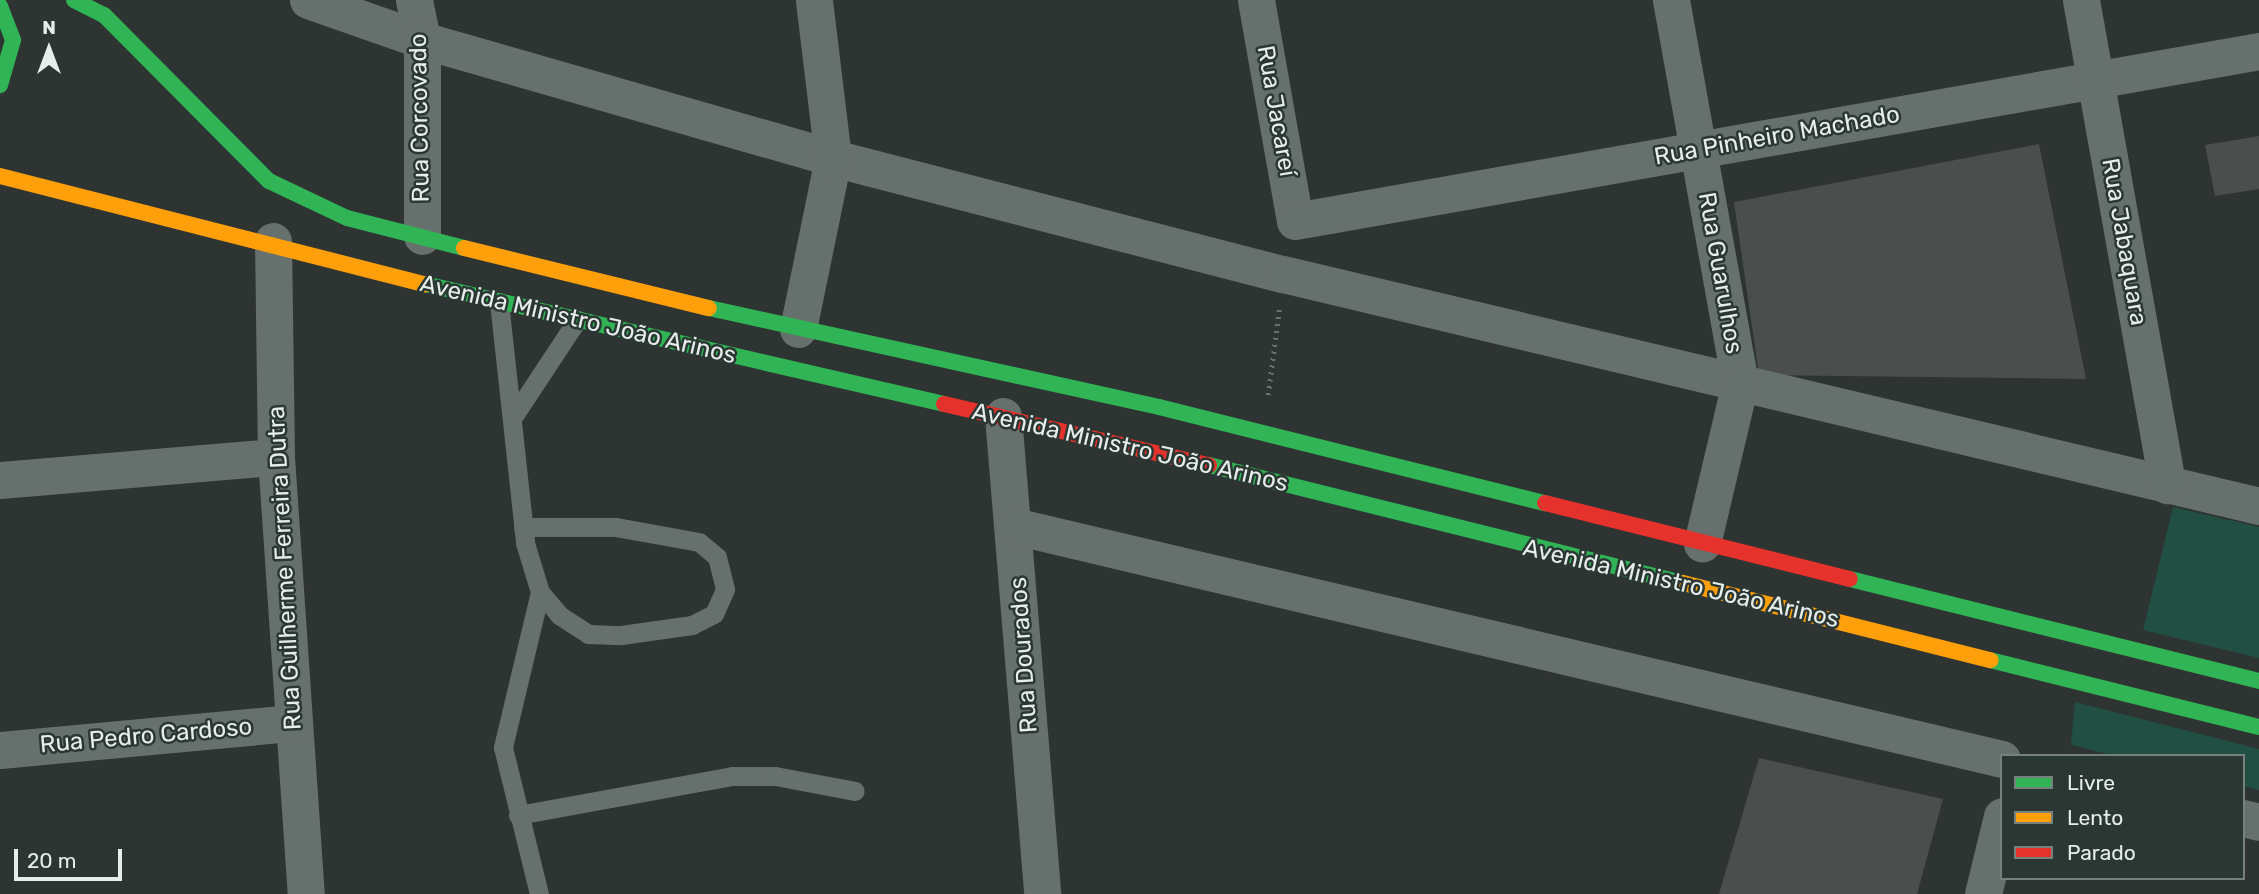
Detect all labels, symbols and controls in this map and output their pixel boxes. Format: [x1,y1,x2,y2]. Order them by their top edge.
north arrow [14,14,84,84]
text: N [42,16,56,39]
street label: Rua Corcovado [404,33,436,203]
street label: Rua Jacareí [1250,43,1302,179]
street label: Rua Pinheiro Machado [1652,100,1902,172]
street label: Rua Jabaquara [2095,156,2153,328]
street label: Rua Guarulhos [1692,190,1748,356]
street label: Avenida Ministro João Arinos [417,270,739,370]
street label: Avenida Ministro João Arinos [969,398,1291,498]
street label: Rua Guilherme Ferreira Dutra [262,405,308,731]
street label: Avenida Ministro João Arinos [1520,534,1842,634]
street label: Rua Dourados [1004,576,1044,734]
street label: Rua Pedro Cardoso [39,712,253,760]
legend [2000,754,2245,880]
text: Livre [2067,770,2115,795]
text: Lento [2067,805,2123,830]
scale bar [18,834,126,878]
text: Parado [2067,840,2136,865]
text: 20 m [27,848,76,873]

